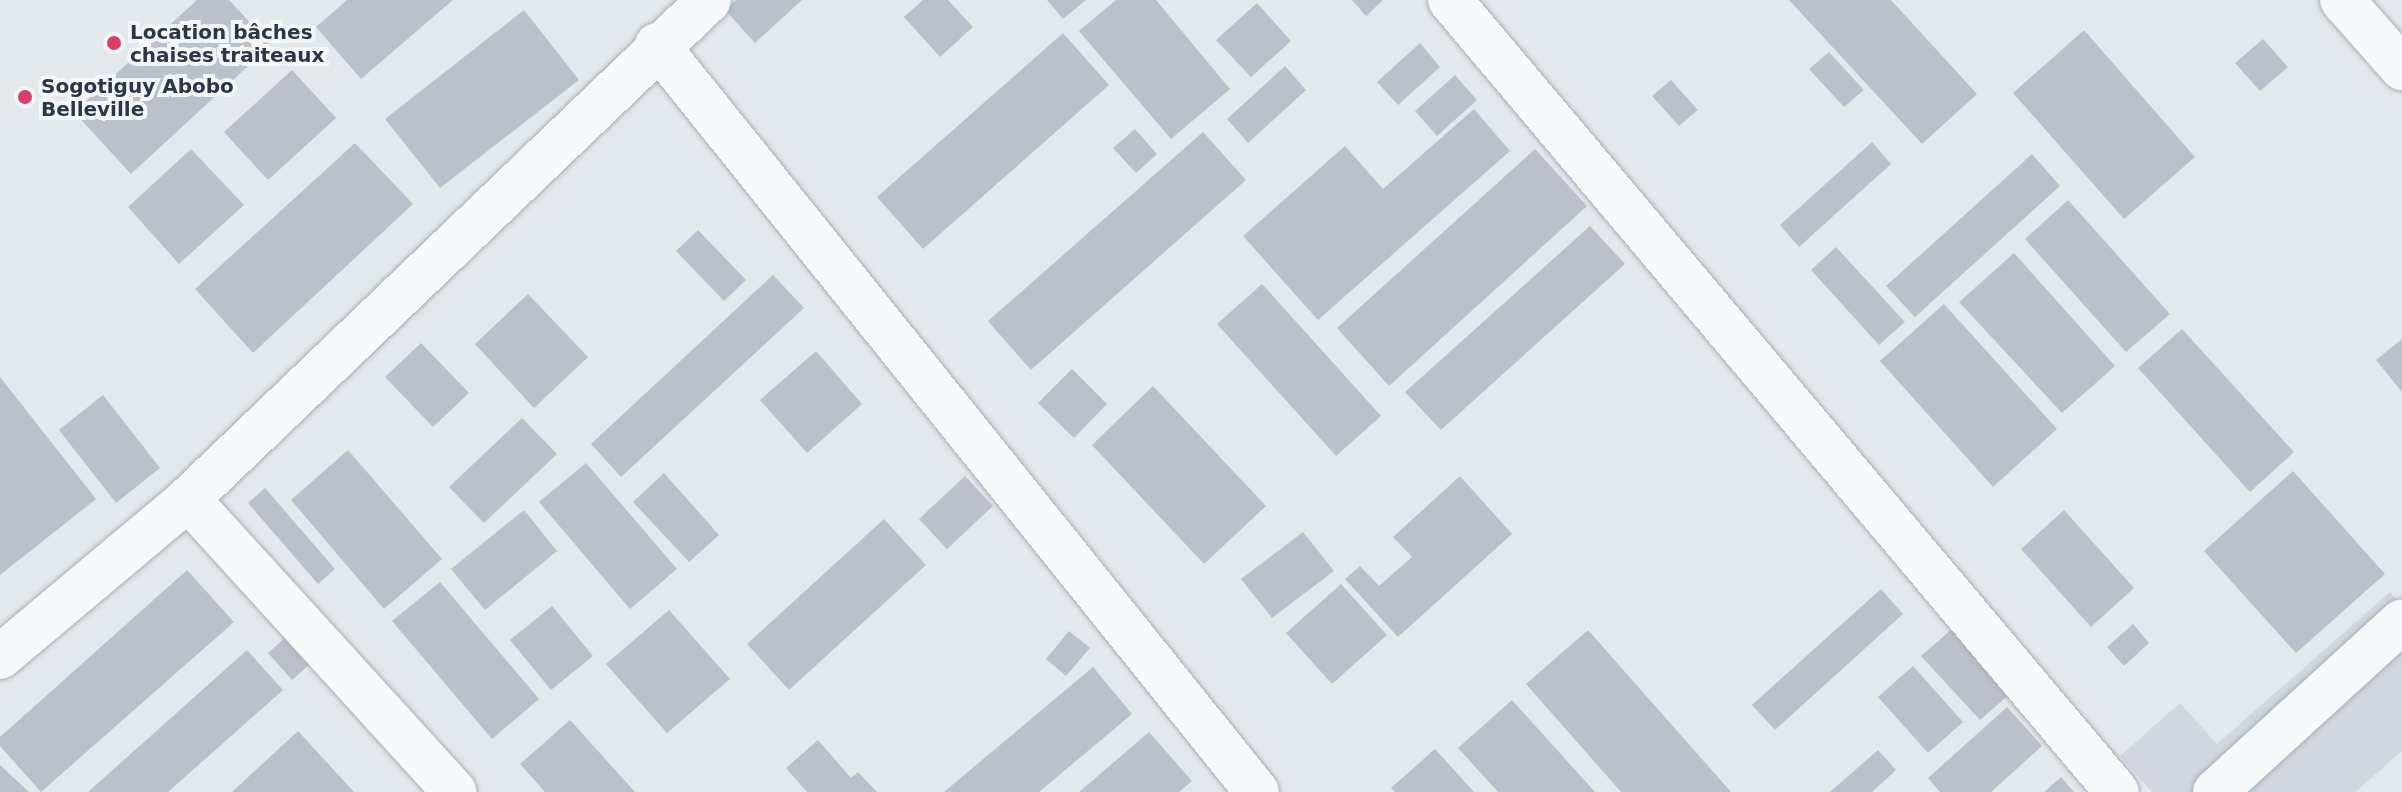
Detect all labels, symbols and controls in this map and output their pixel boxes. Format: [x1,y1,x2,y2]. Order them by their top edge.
place label: Location bâches chaises traiteaux [130,20,324,67]
marker: Location bâches chaises traiteaux [105,34,123,52]
place label: Sogotiguy Abobo Belleville [41,74,234,121]
marker: Sogotiguy Abobo Belleville [16,88,34,106]

